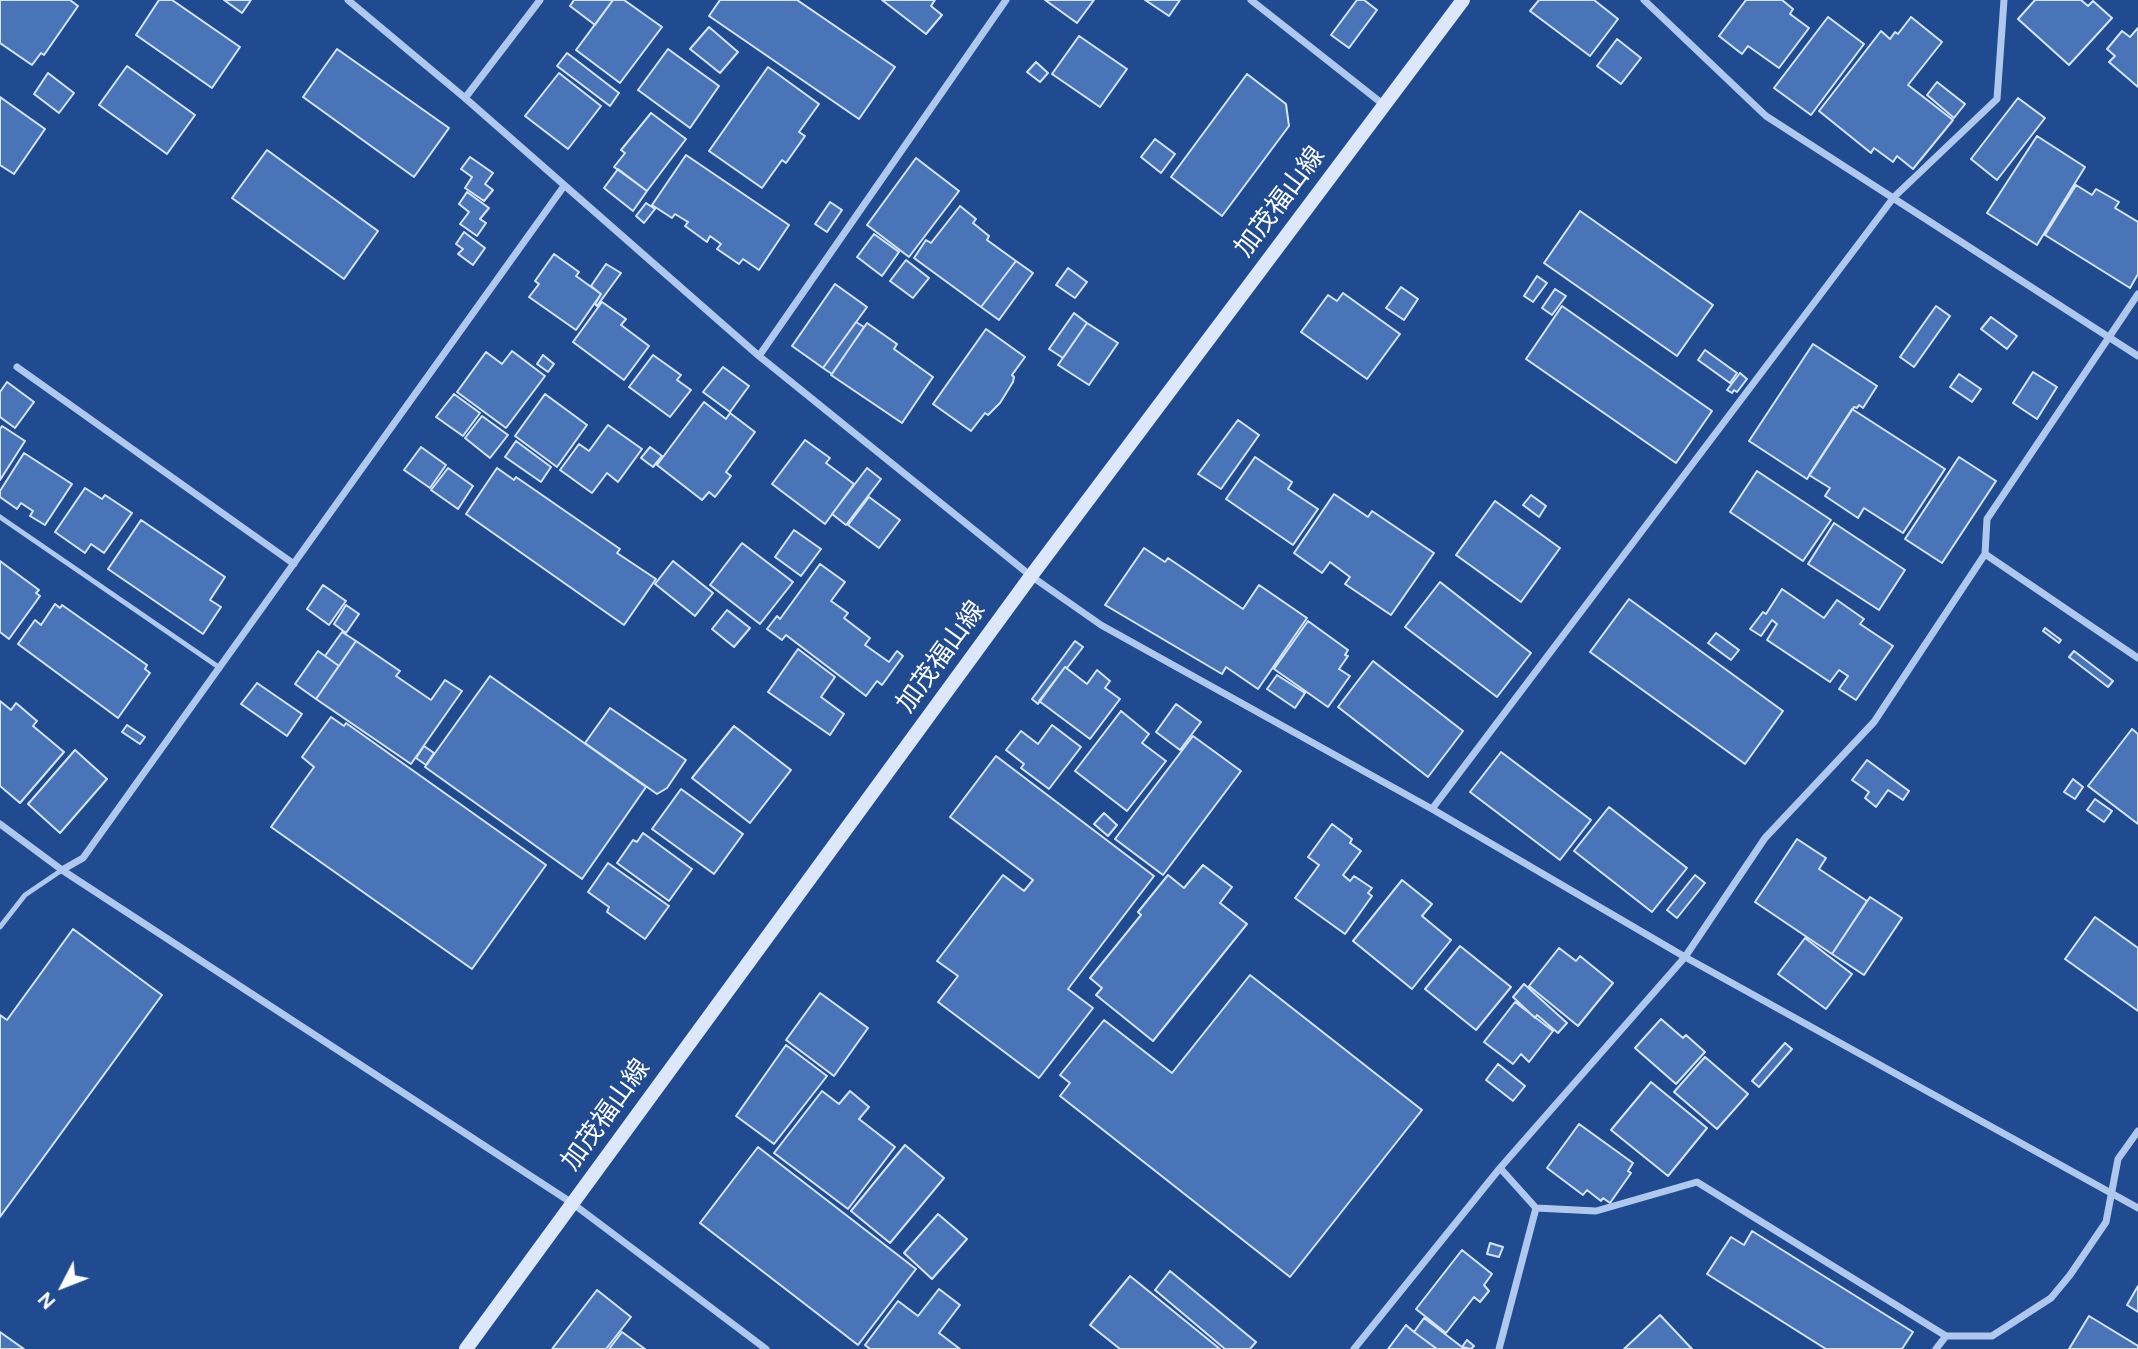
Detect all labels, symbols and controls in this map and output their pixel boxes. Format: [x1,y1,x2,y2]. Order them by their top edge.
street label: 加茂福山線 [1228,141,1332,263]
street label: 加茂福山線 [890,595,992,719]
street label: 加茂福山線 [555,1053,657,1177]
north arrow [28,1251,98,1321]
text: N [34,1287,60,1314]

